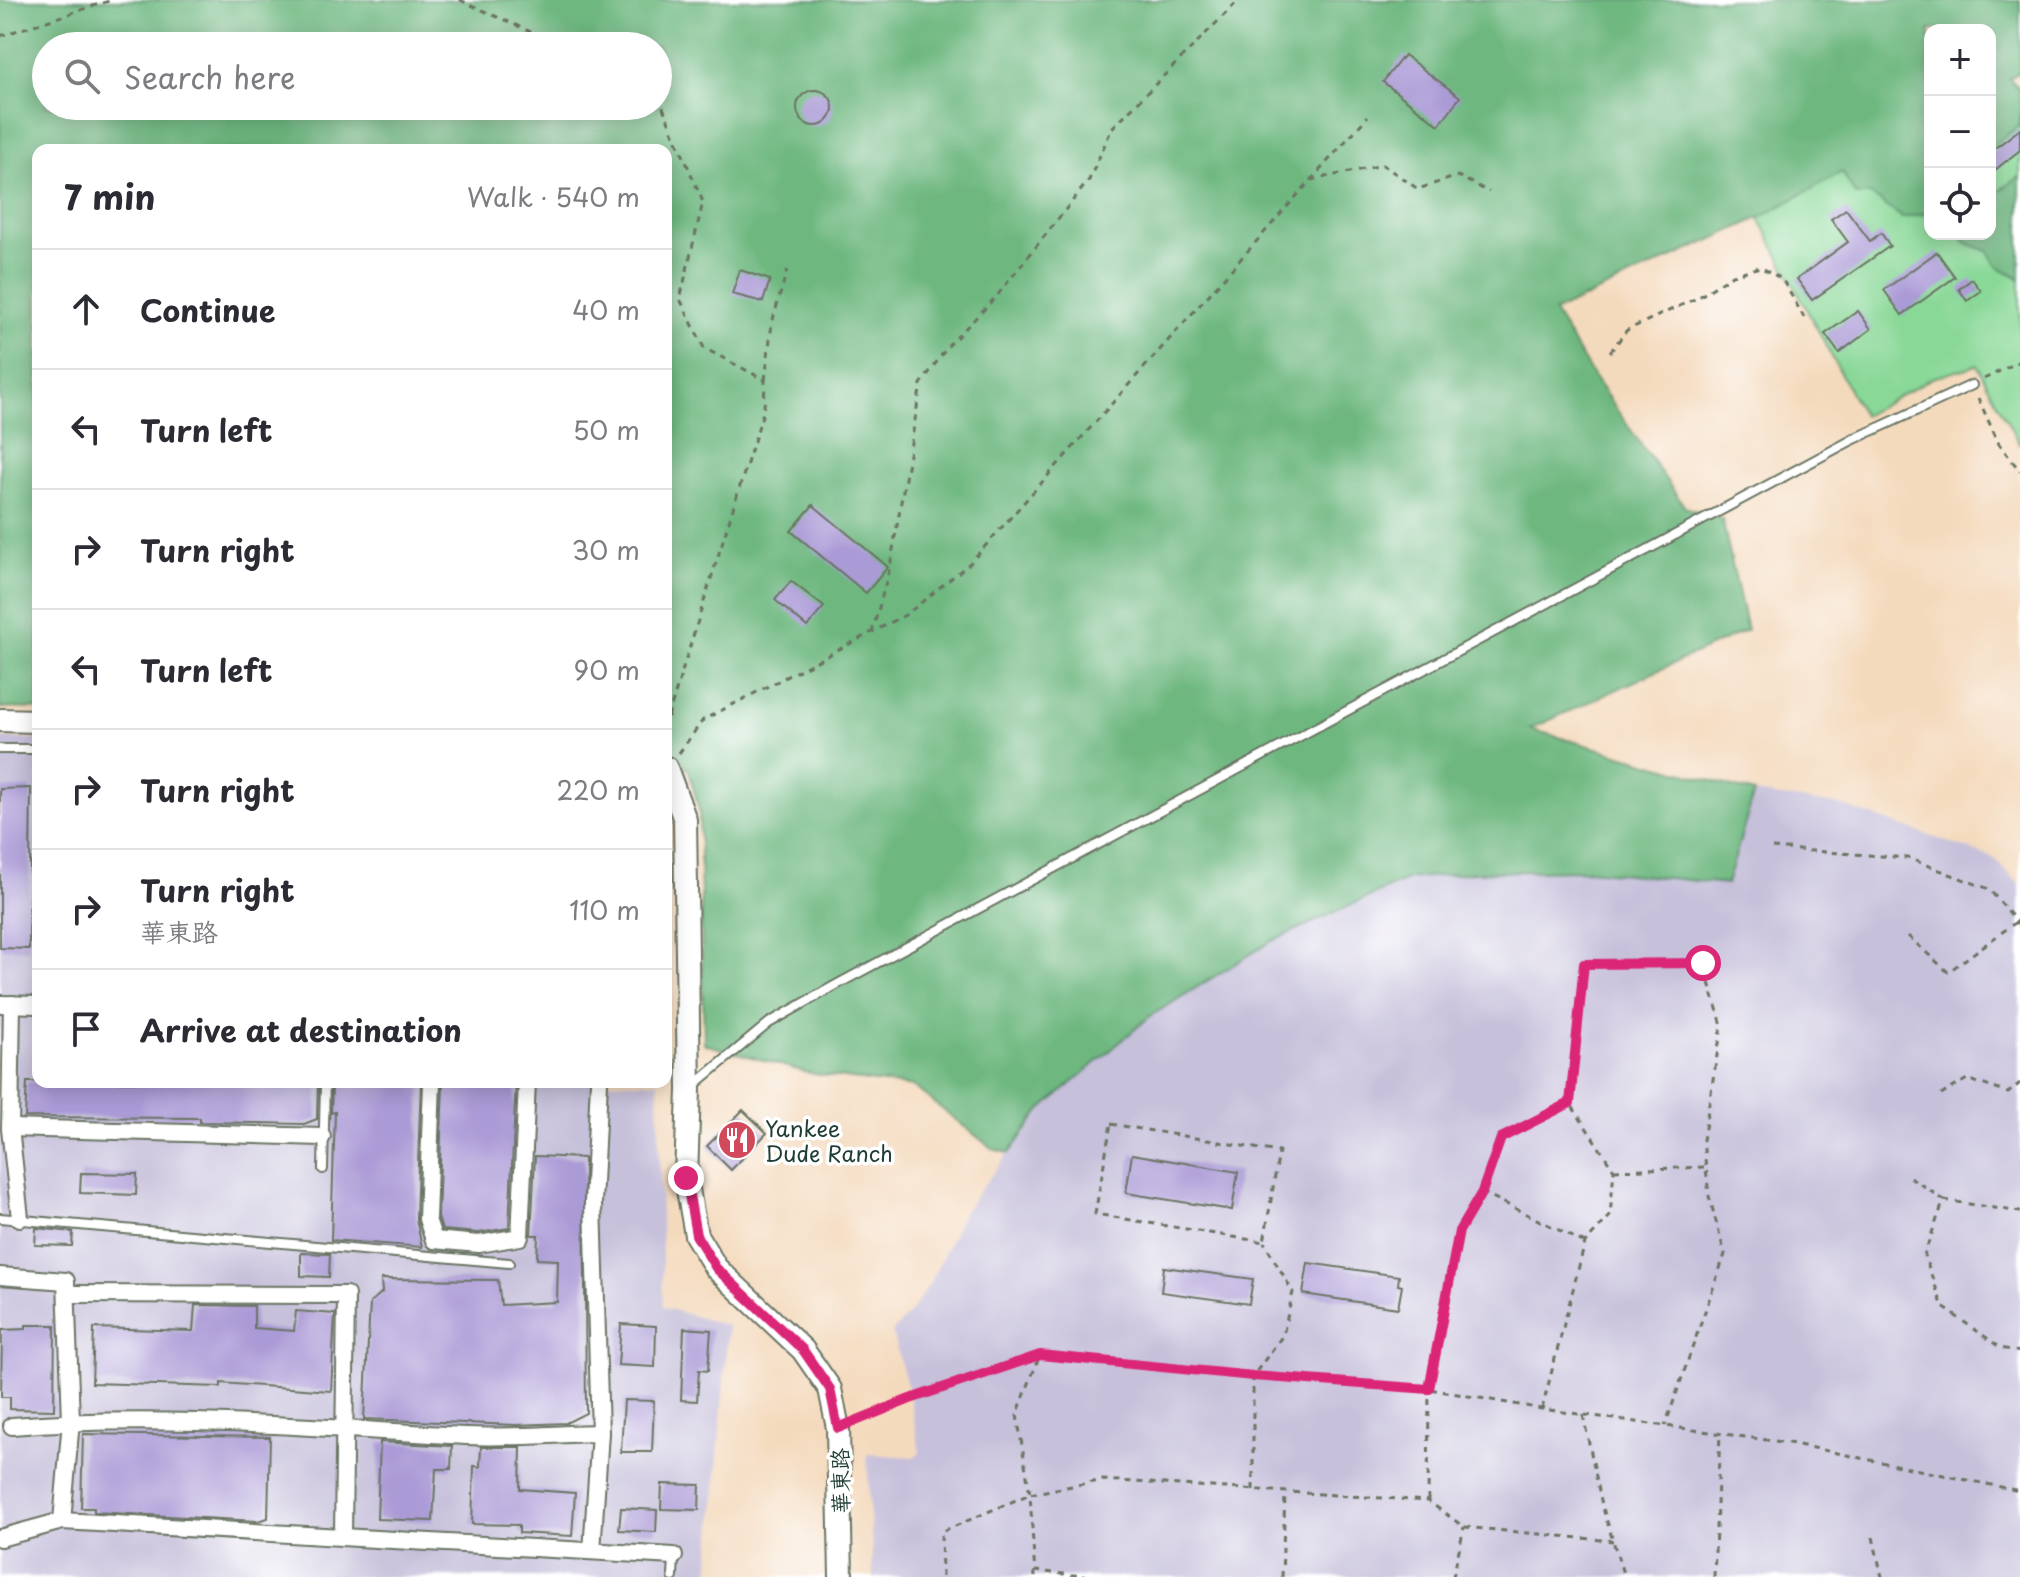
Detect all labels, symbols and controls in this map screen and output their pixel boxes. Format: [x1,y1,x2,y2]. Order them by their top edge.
map controls [1924,24,1996,240]
button: + [1924,24,1996,96]
search box [32,32,672,120]
icon: search [60,54,104,98]
text: Search here [124,54,296,99]
button: − [1924,96,1996,168]
button: locate [1924,168,1996,240]
text: 7 min [64,170,155,222]
text: Walk · 540 m [467,177,640,216]
icon: ahead [64,287,108,331]
text: Continue [140,287,275,332]
text: 40 m [572,290,640,329]
icon: left [64,407,108,451]
text: Turn left [140,407,272,452]
text: 50 m [573,410,640,449]
icon: right [64,527,108,571]
text: Turn right [140,527,295,572]
text: 30 m [572,530,640,569]
icon: left [64,647,108,691]
text: Turn left [140,647,272,692]
text: 90 m [573,650,640,689]
icon: right [64,767,108,811]
text: Turn right [140,767,295,812]
text: 220 m [556,770,640,809]
text: Turn right [140,867,295,912]
icon: right [64,887,108,931]
text: 110 m [569,890,640,929]
text: 華東路 [140,912,218,951]
route start [1685,945,1721,981]
icon: arrive [64,1007,108,1051]
text: Arrive at destination [140,1007,462,1052]
place label: Yankee Dude Ranch [765,1111,893,1169]
restaurant icon: Yankee Dude Ranch [716,1119,758,1161]
route end [668,1160,704,1196]
street label: 華東路 [822,1448,856,1514]

